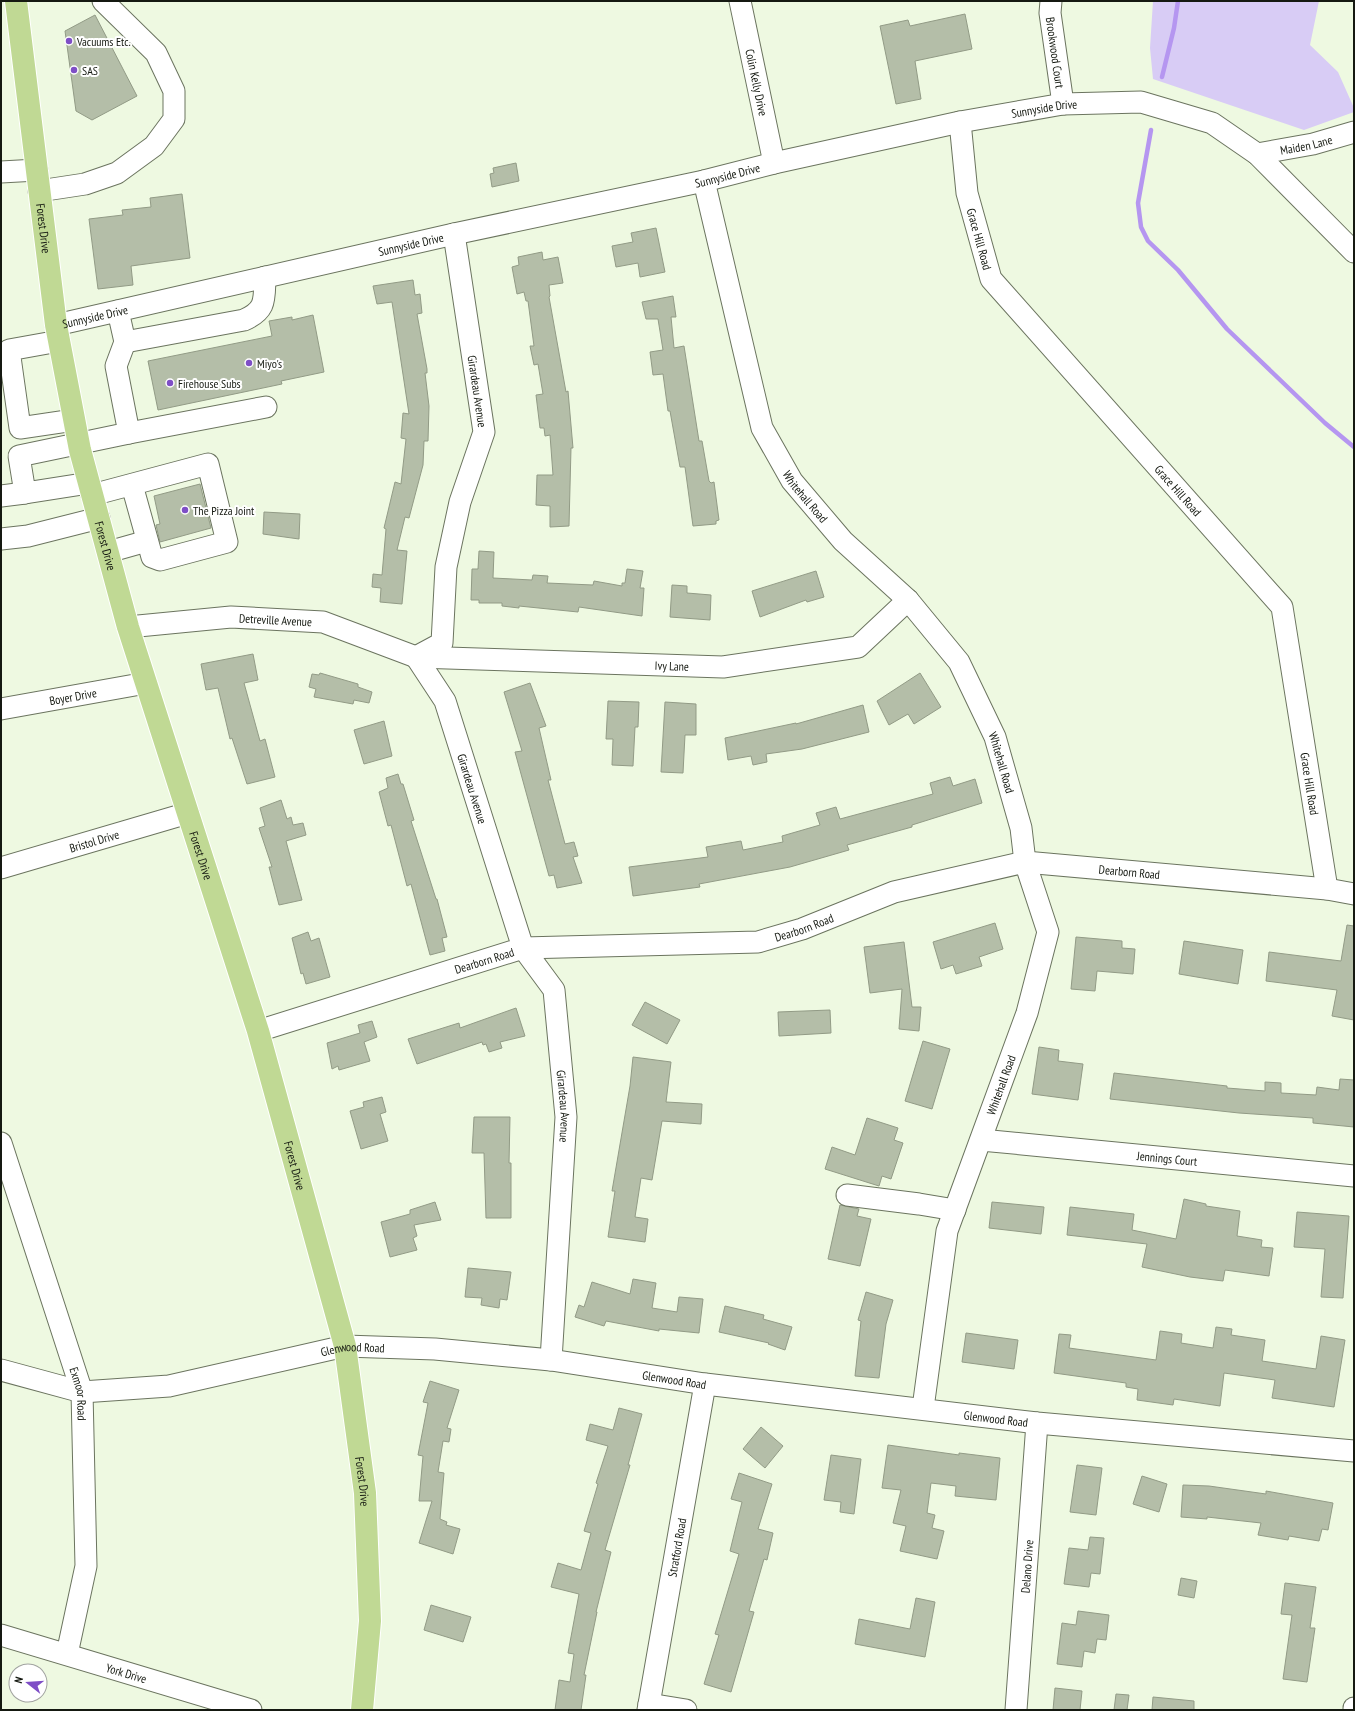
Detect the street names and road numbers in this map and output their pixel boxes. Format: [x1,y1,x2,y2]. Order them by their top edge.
street label: Brookwood Court [1043,16,1068,90]
street label: Colin Kelly Drive [743,47,771,117]
street label: Sunnyside Drive [1010,96,1077,120]
street label: Maiden Lane [1279,131,1334,157]
street label: Sunnyside Drive [693,159,762,190]
street label: Forest Drive [34,202,55,254]
street label: Grace Hill Road [964,206,996,271]
street label: Sunnyside Drive [377,229,445,259]
street label: Sunnyside Drive [61,301,129,331]
street label: Girardeau Avenue [465,354,491,428]
street label: Grace Hill Road [1152,462,1205,519]
street label: Whitehall Road [780,468,831,525]
street label: Forest Drive [92,520,120,572]
street label: Detreville Avenue [239,610,312,629]
street label: Ivy Lane [655,657,689,673]
street label: Boyer Drive [48,685,98,708]
street label: Whitehall Road [986,729,1018,795]
street label: Grace Hill Road [1298,751,1323,816]
street label: Girardeau Avenue [455,752,491,826]
street label: Bristol Drive [67,826,121,855]
street label: Forest Drive [187,829,216,882]
street label: Dearborn Road [1098,861,1161,882]
street label: Dearborn Road [773,910,835,944]
street label: Dearborn Road [453,944,516,976]
street label: Whitehall Road [983,1053,1019,1117]
street label: Girardeau Avenue [554,1069,574,1143]
street label: Forest Drive [281,1139,309,1192]
street label: Jennings Court [1135,1147,1199,1168]
street label: Glenwood Road [319,1338,385,1359]
street label: Exmoor Road [67,1365,90,1421]
street label: Glenwood Road [641,1367,707,1392]
street label: Glenwood Road [963,1407,1029,1429]
street label: Forest Drive [353,1456,373,1507]
street label: Stratford Road [664,1517,689,1578]
street label: Delano Drive [1017,1539,1036,1594]
street label: York Drive [104,1659,149,1686]

